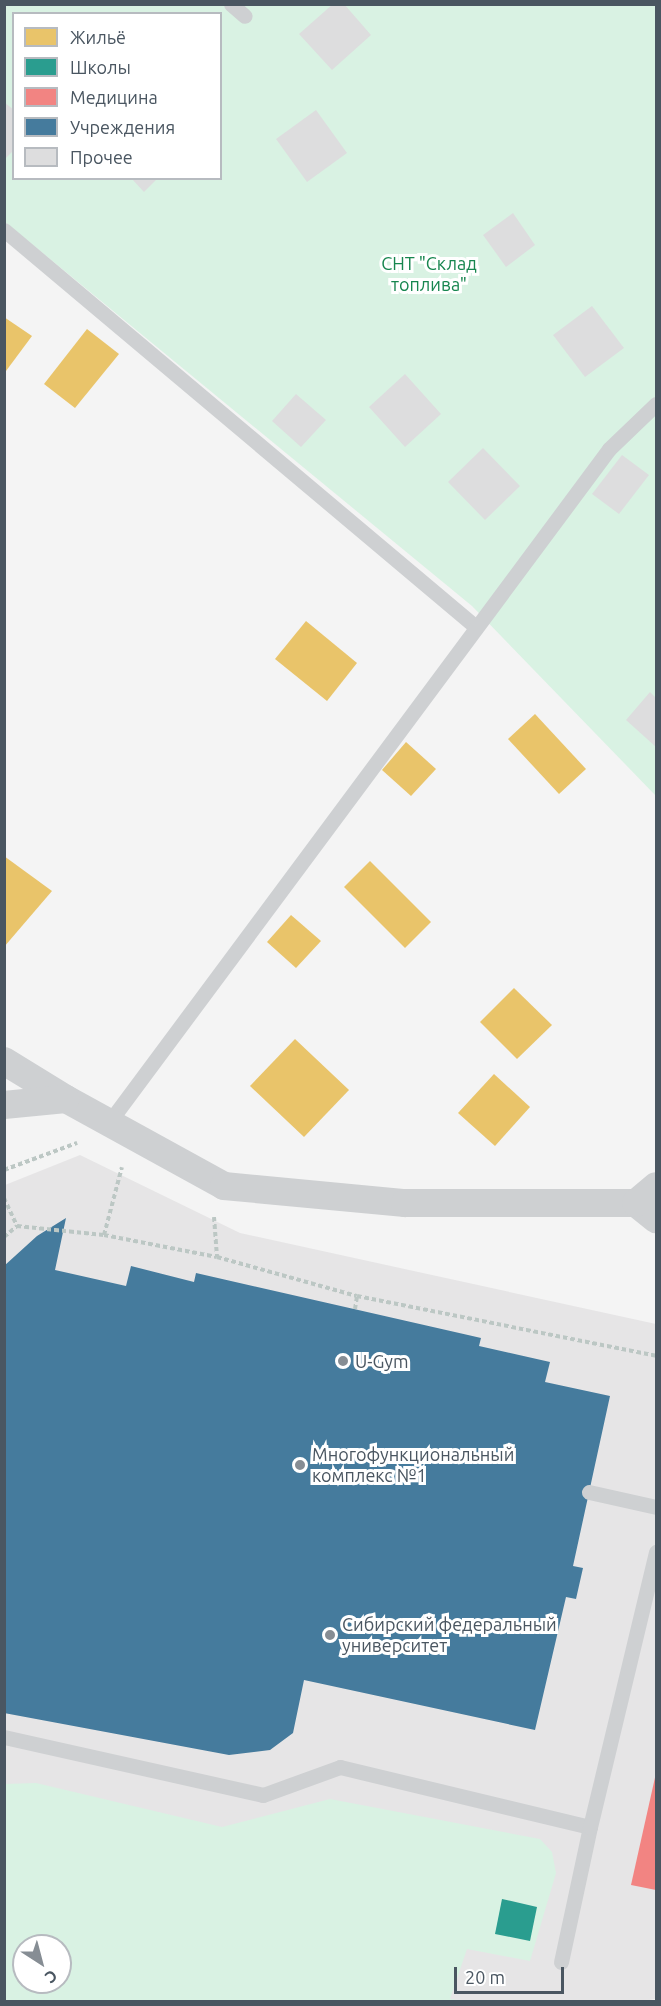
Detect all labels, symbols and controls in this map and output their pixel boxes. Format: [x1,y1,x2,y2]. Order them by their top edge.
legend [12,12,222,180]
text: Жильё [70,27,126,47]
text: Школы [70,57,131,77]
text: Медицина [70,87,158,107]
text: Учреждения [70,117,175,137]
text: Прочее [70,147,133,167]
park label: СНТ "Склад топлива" [381,253,477,296]
place label: U-Gym [355,1350,409,1372]
marker: U-Gym [336,1354,350,1368]
place label: Многофункциональный комплекс №1 [312,1444,514,1486]
marker: Многофункциональный комплекс №1 [293,1458,307,1472]
place label: Сибирский федеральный университет [342,1614,557,1656]
marker: Сибирский федеральный университет [323,1628,337,1642]
north arrow [12,1934,72,1994]
scale bar [457,1955,566,1993]
text: С [42,1967,61,1987]
text: 20 m [465,1967,505,1987]

